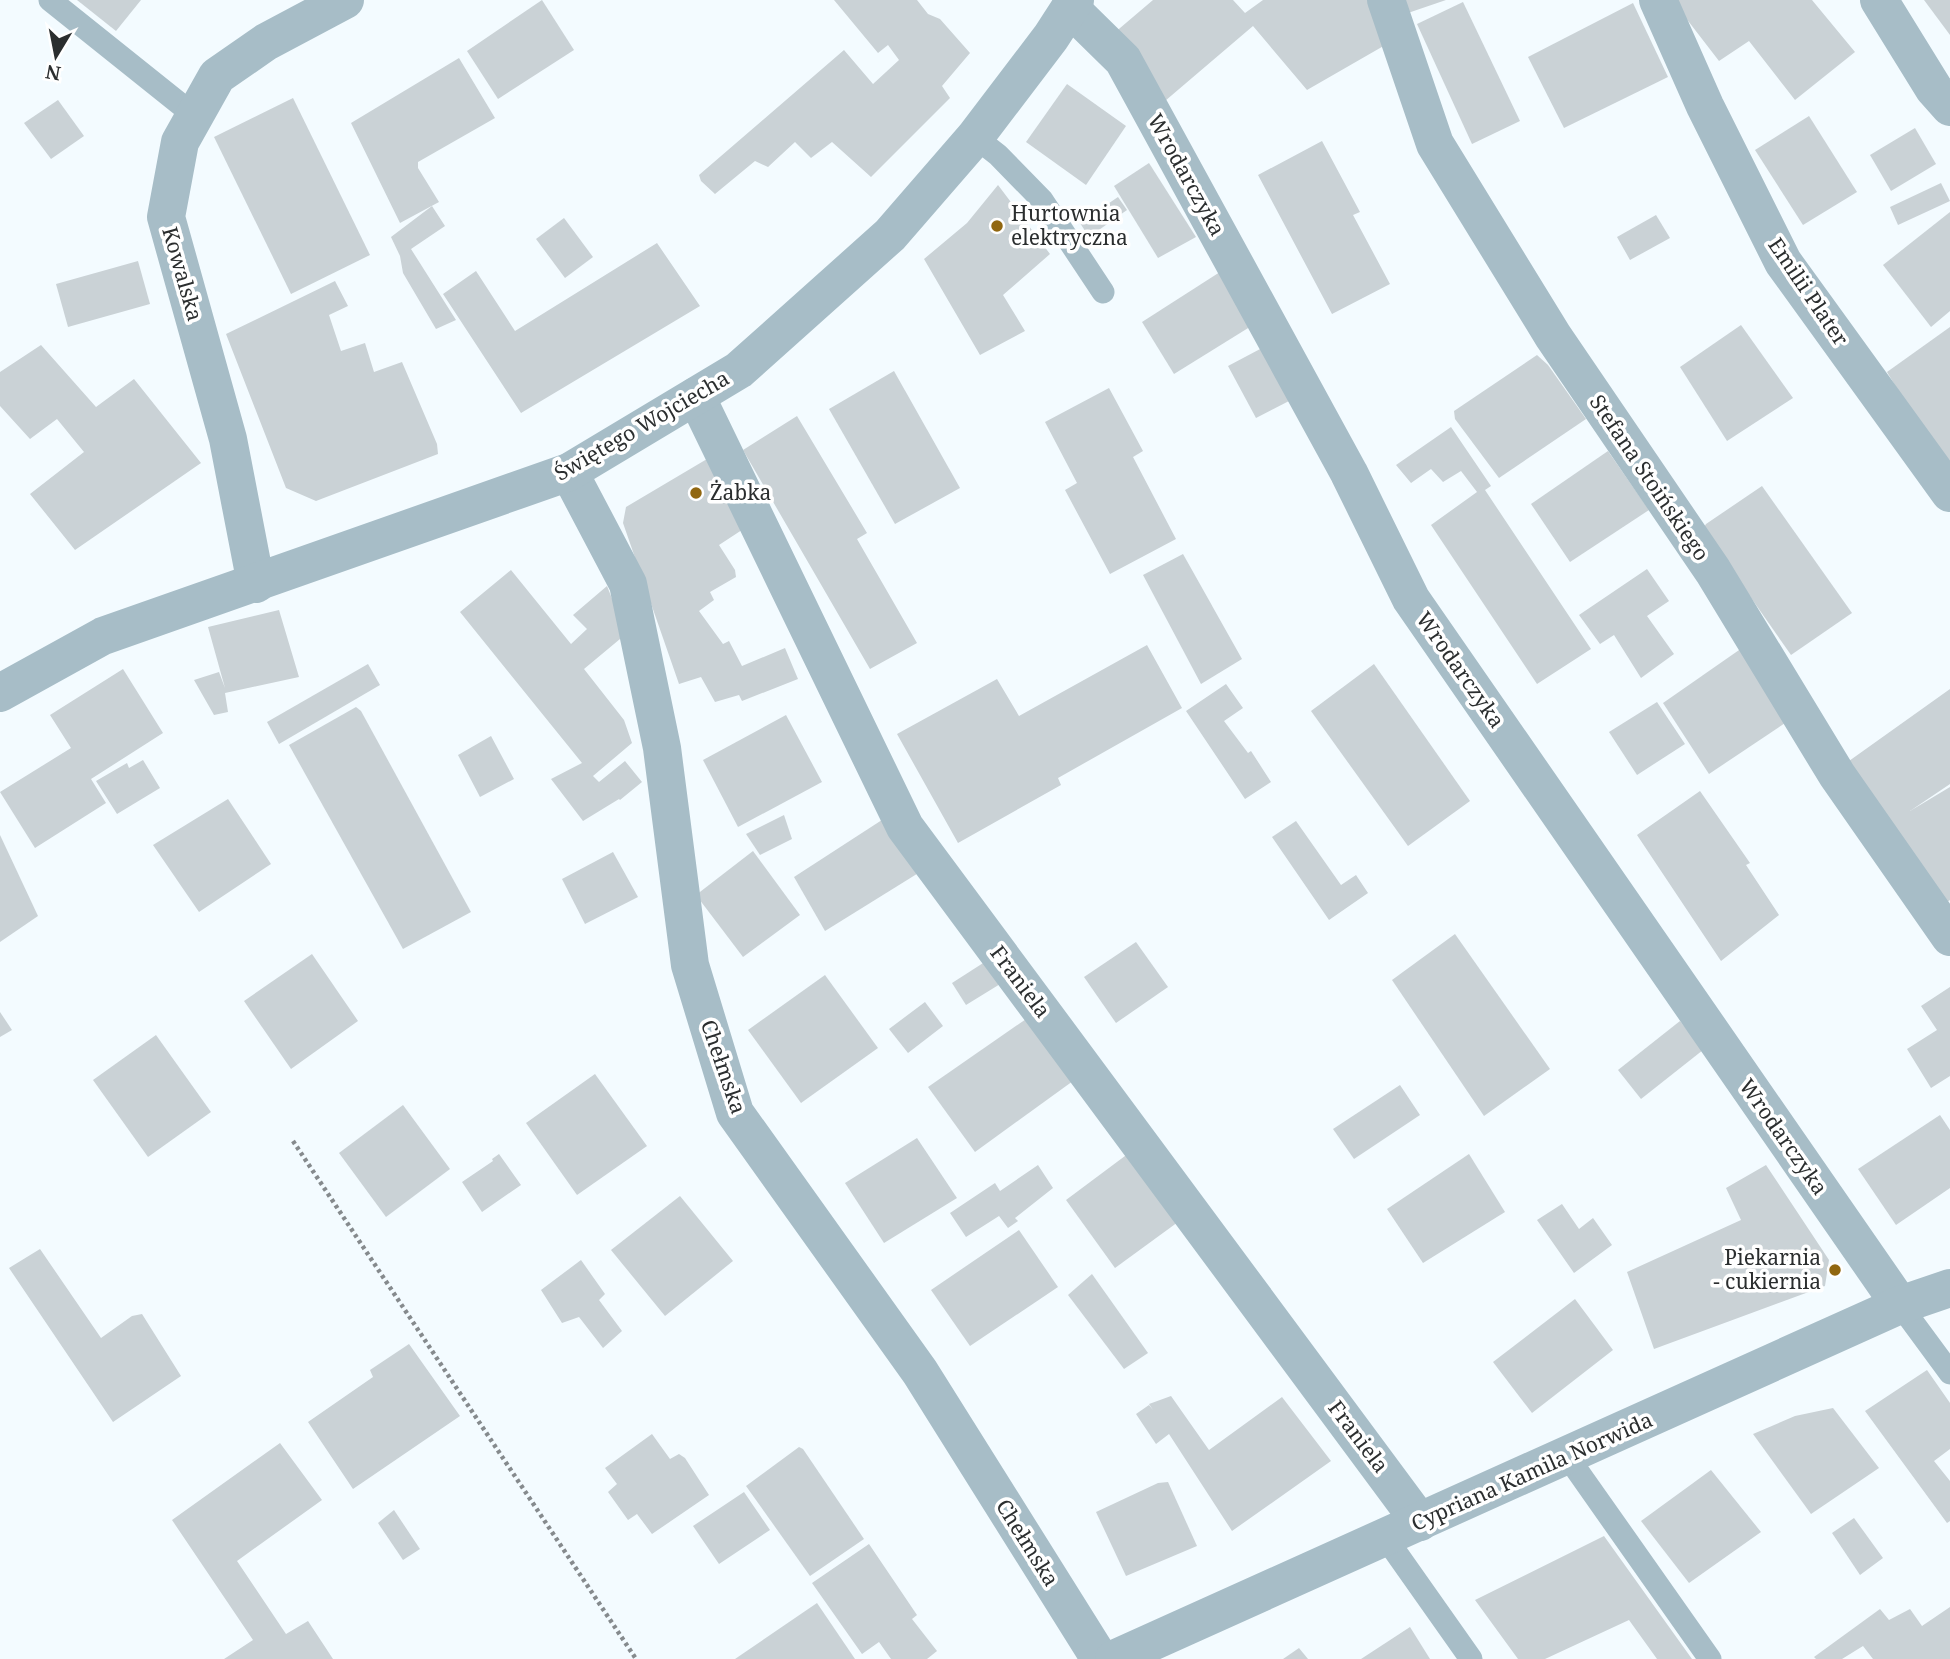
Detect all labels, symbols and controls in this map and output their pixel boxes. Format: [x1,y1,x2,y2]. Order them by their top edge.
north arrow [21,21,91,91]
text: N [43,59,63,87]
street label: Wrodarczyka [1142,108,1232,241]
place label: Hurtownia elektryczna [1011,199,1128,251]
marker: Hurtownia elektryczna [989,218,1005,234]
street label: Kowalska [156,224,210,324]
street label: Emilii Plater [1762,232,1855,351]
street label: Świętego Wojciecha [549,364,734,487]
street label: Stefana Stoińskiego [1584,389,1716,566]
place label: Żabka [710,478,771,506]
marker: Żabka [688,485,704,501]
street label: Wrodarczyka [1410,606,1511,733]
street label: Franiela [984,940,1057,1023]
street label: Chełmska [695,1016,753,1117]
street label: Wrodarczyka [1733,1073,1834,1200]
place label: Piekarnia - cukiernia [1713,1243,1821,1295]
marker: Piekarnia - cukiernia [1827,1262,1843,1278]
street label: Franiela [1322,1395,1395,1478]
street label: Cypriana Kamila Norwida [1407,1405,1657,1537]
street label: Chełmska [990,1494,1066,1591]

